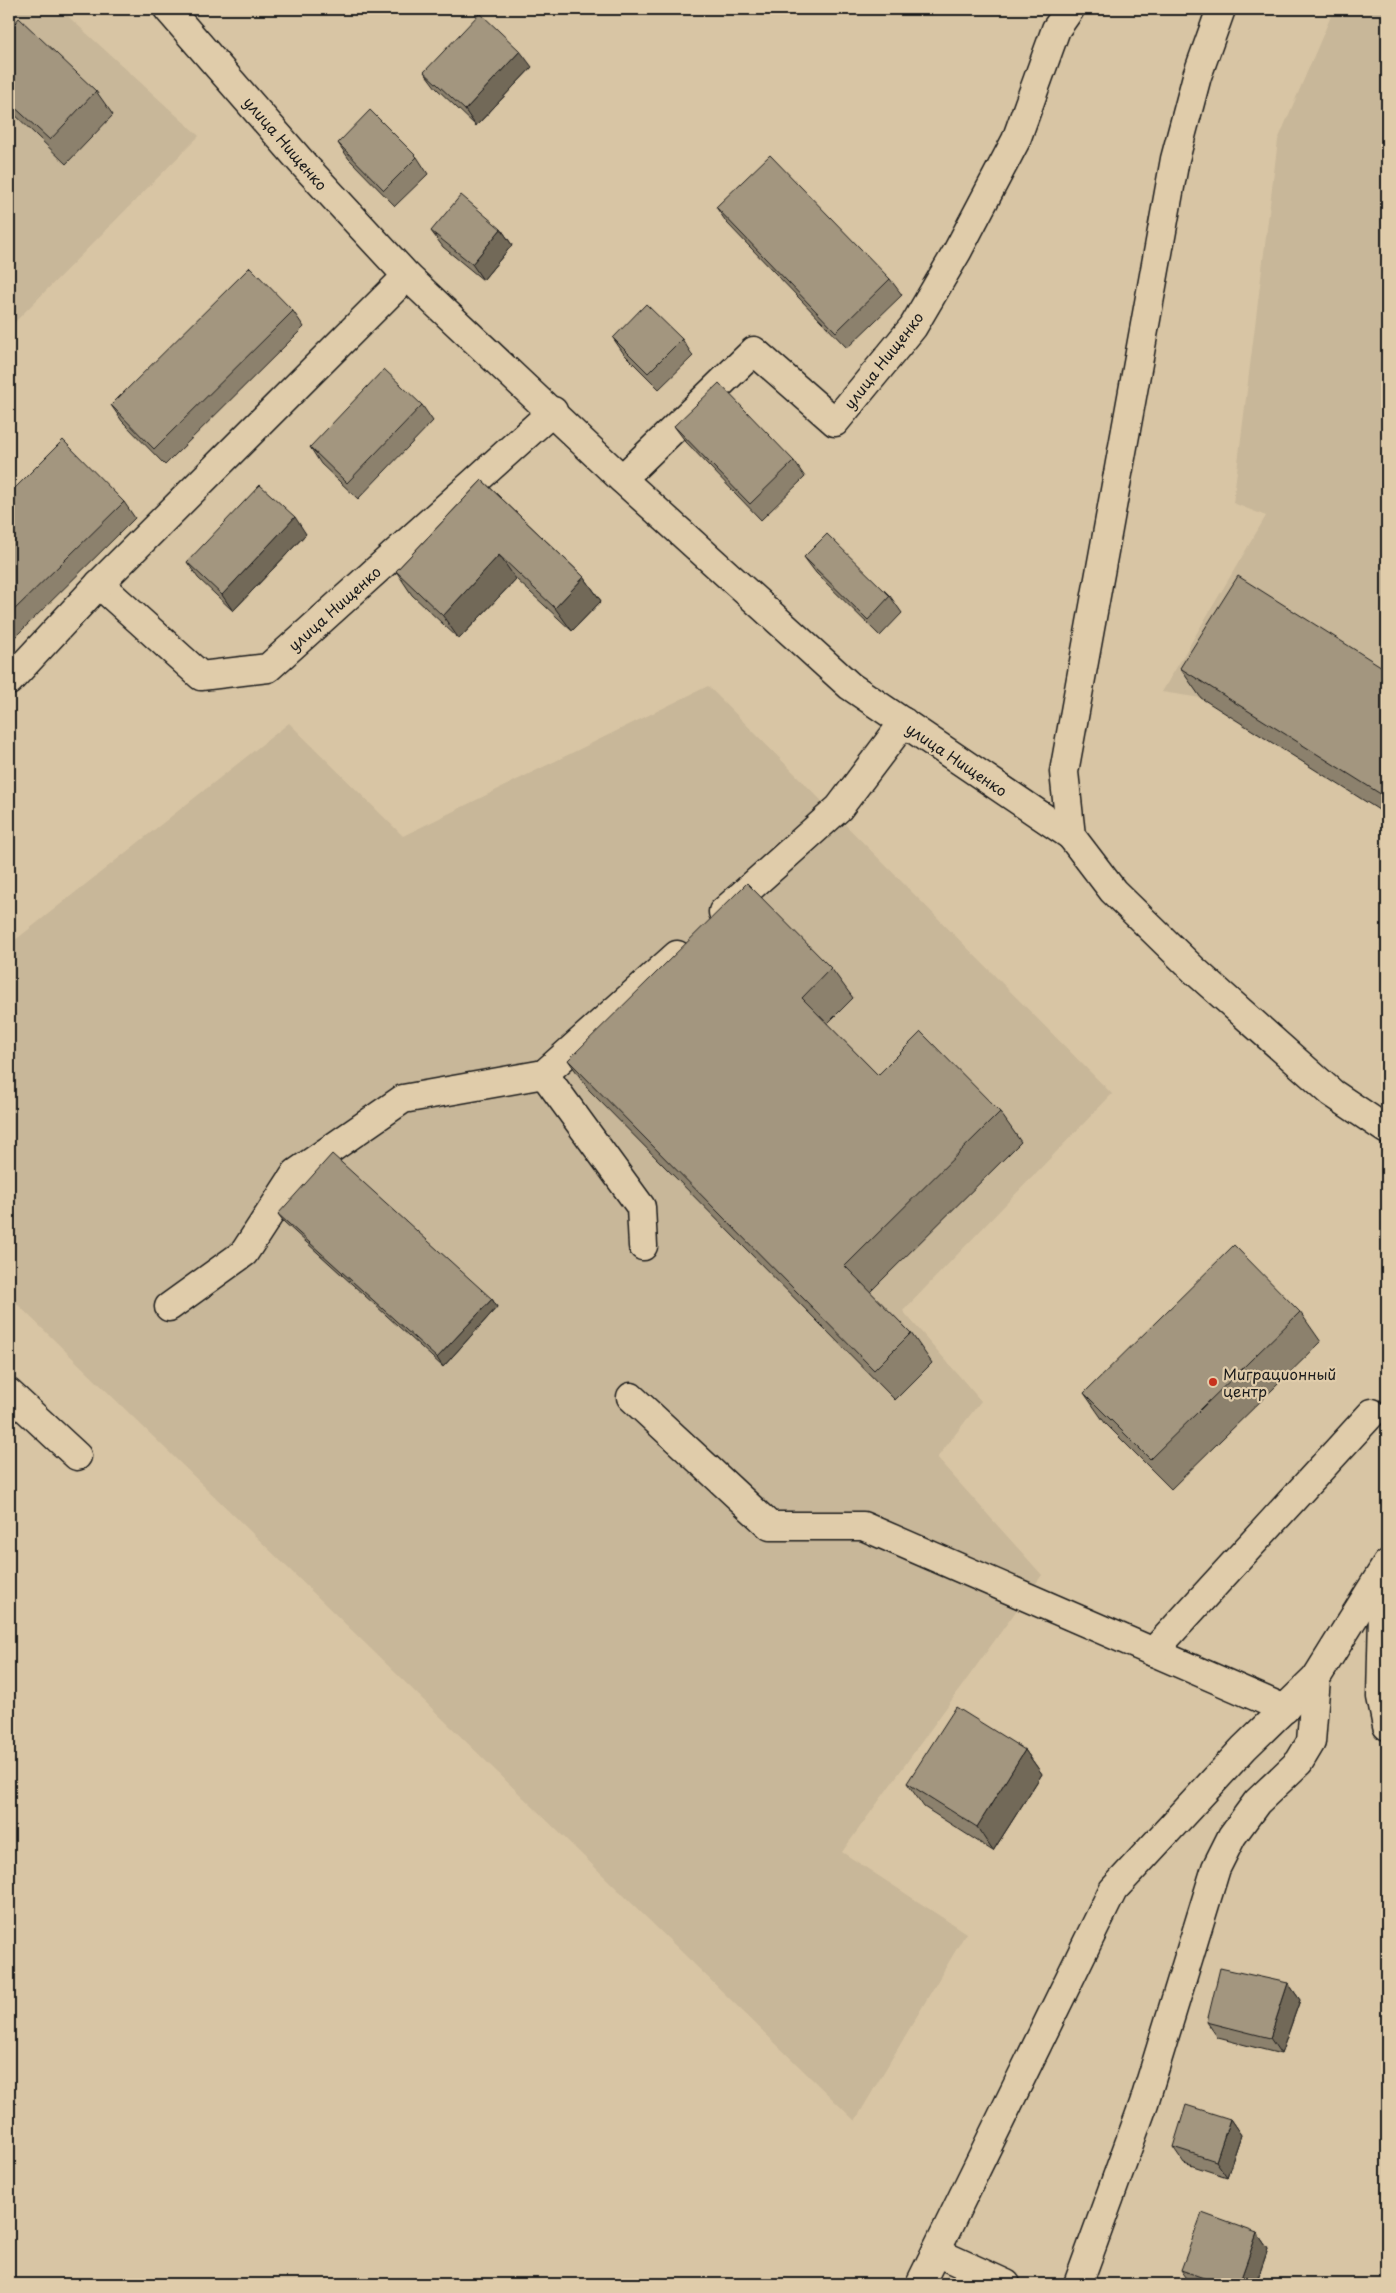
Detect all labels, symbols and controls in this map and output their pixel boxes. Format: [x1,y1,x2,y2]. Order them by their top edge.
street label: улица Нищенко [239,91,333,195]
street label: улица Нищенко [838,306,928,414]
street label: улица Нищенко [283,560,385,656]
street label: улица Нищенко [902,717,1012,801]
place label: Миграционный центр [1223,1362,1336,1402]
marker: Миграционный центр [1207,1376,1219,1388]

